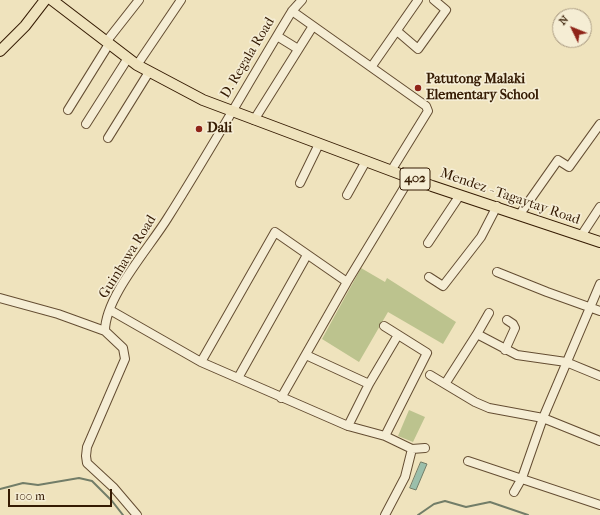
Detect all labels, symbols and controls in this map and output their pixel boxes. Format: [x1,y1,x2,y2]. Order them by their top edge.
north arrow [552,8,592,48]
text: N [556,13,571,28]
street label: D. Regala Road [217,15,279,101]
place label: Patutong Malaki Elementary School [426,72,539,104]
marker: Patutong Malaki Elementary School [413,83,423,93]
place label: Dali [207,121,232,137]
marker: Dali [194,124,204,134]
street label: Mendez - Tagaytay Road [438,165,582,229]
road number: 402 [400,168,430,190]
street label: Guinhawa Road [96,212,160,302]
scale bar [10,481,114,507]
text: 100 m [15,489,45,503]

